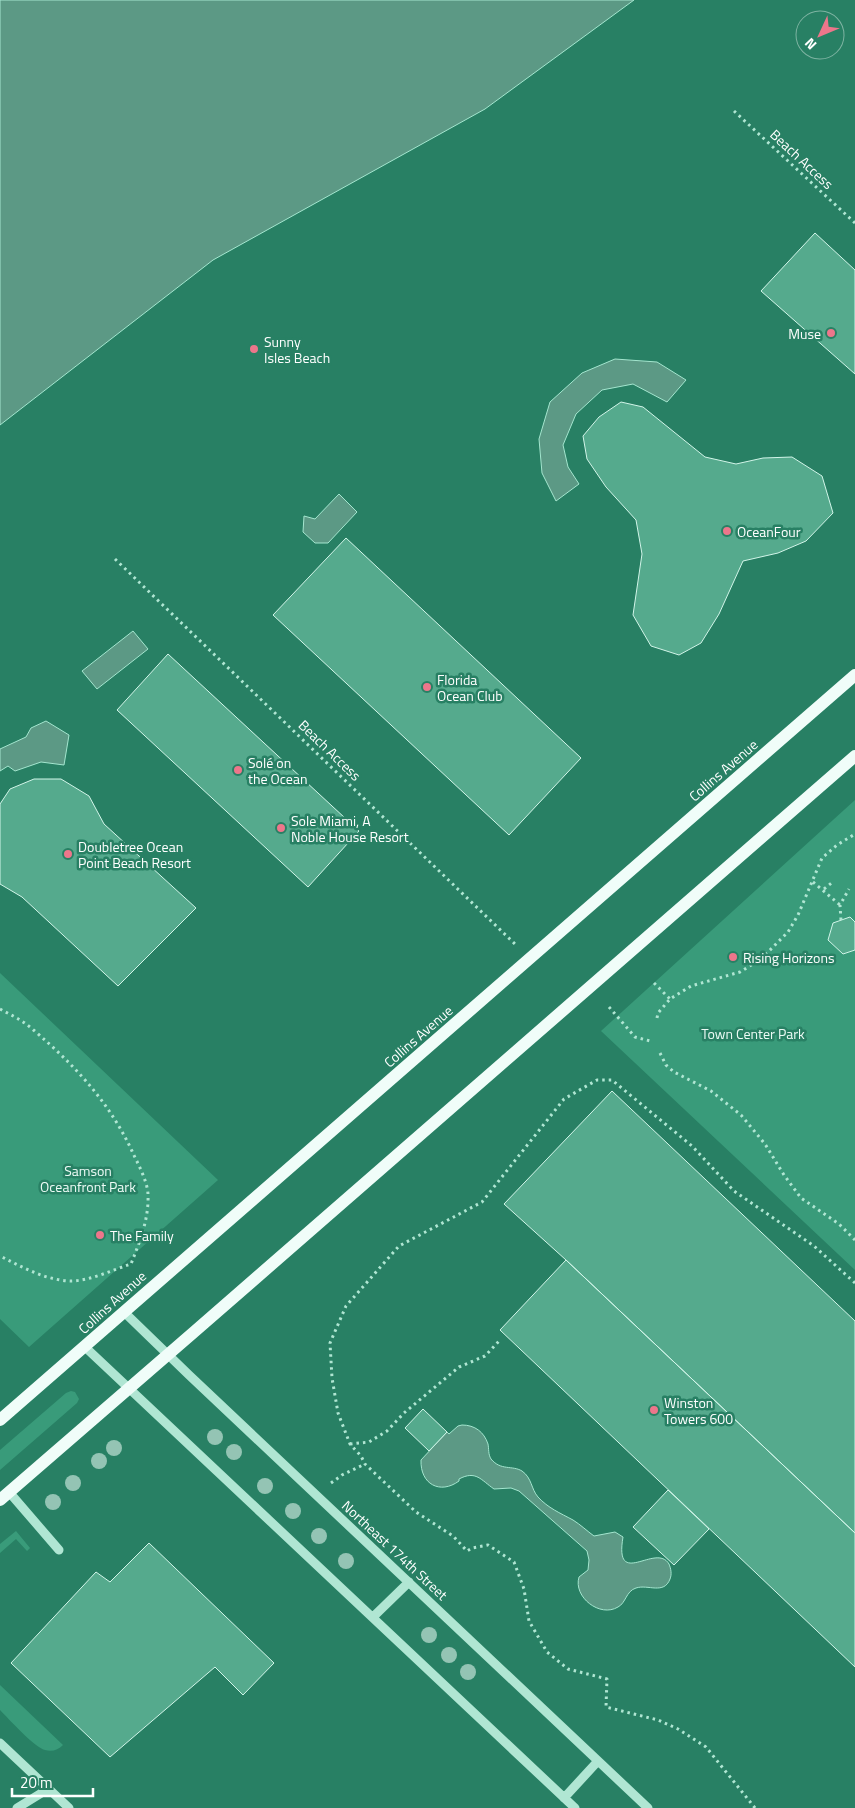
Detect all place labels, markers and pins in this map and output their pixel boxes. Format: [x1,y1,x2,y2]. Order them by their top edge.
place label: Muse [788,323,821,344]
marker: Muse [825,327,837,339]
place label: Sunny Isles Beach [264,331,330,368]
marker: Sunny Isles Beach [248,343,260,355]
place label: OceanFour [737,521,801,542]
marker: OceanFour [721,525,733,537]
place label: Florida Ocean Club [437,669,503,706]
marker: Florida Ocean Club [421,681,433,693]
place label: Solé on the Ocean [248,752,307,789]
marker: Solé on the Ocean [232,764,244,776]
place label: Sole Miami, A Noble House Resort [291,810,409,847]
marker: Sole Miami, A Noble House Resort [275,822,287,834]
place label: Doubletree Ocean Point Beach Resort [78,836,191,873]
marker: Doubletree Ocean Point Beach Resort [62,848,74,860]
place label: Rising Horizons [743,947,835,968]
marker: Rising Horizons [727,951,739,963]
place label: The Family [110,1225,174,1246]
marker: The Family [94,1229,106,1241]
place label: Winston Towers 600 [664,1392,733,1429]
marker: Winston Towers 600 [648,1404,660,1416]

